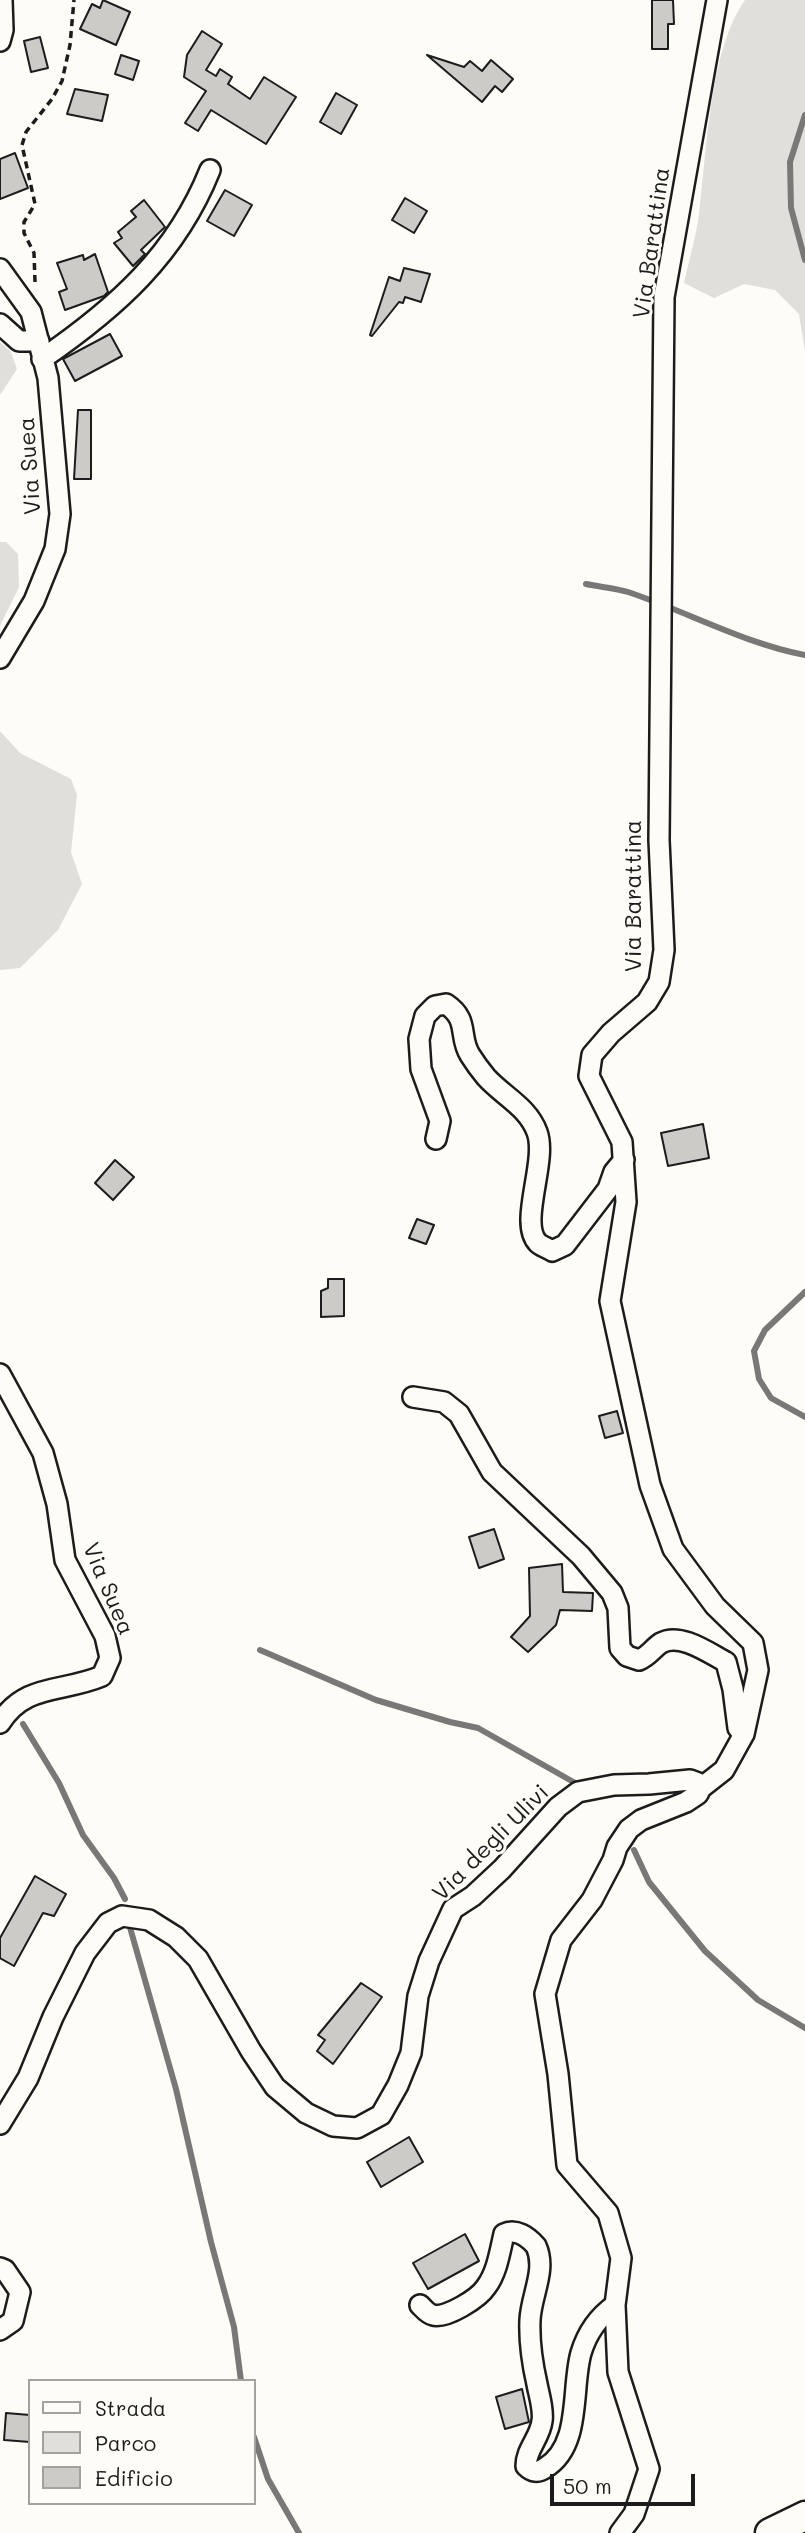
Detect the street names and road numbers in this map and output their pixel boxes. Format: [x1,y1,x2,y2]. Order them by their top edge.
street label: Via Barattina [628,166,676,320]
street label: Via Suea [13,416,47,516]
street label: Via Barattina [620,820,648,972]
street label: Via Suea [76,1539,140,1639]
street label: Via degli Ulivi [427,1779,555,1907]

